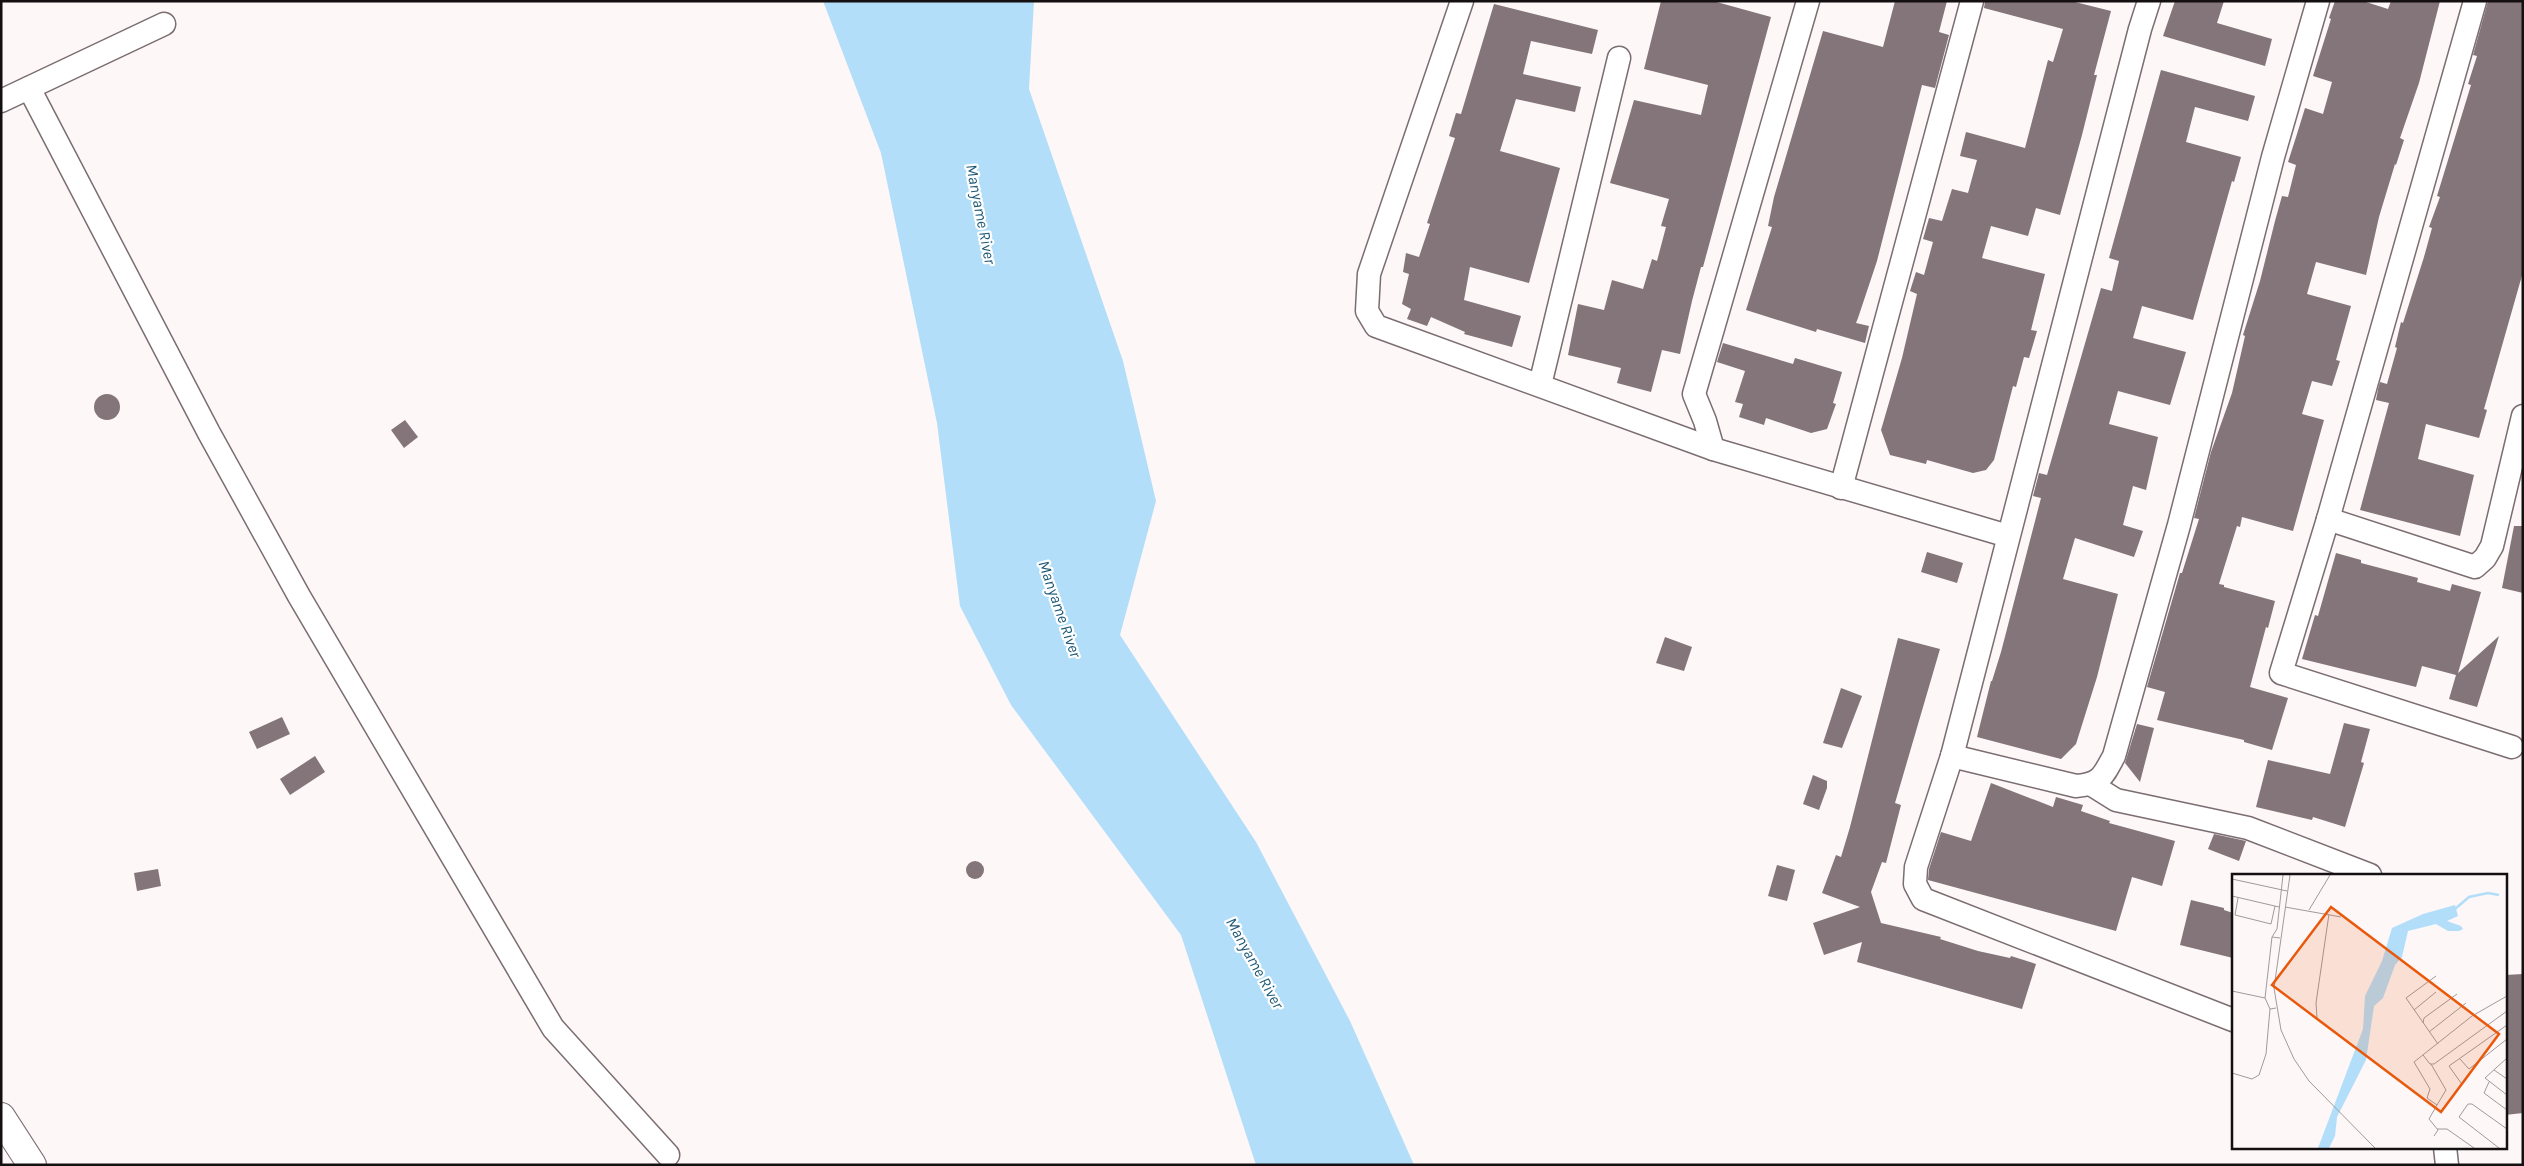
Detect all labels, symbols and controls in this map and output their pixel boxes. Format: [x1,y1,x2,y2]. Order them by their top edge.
water label: Manyame River [962,162,1000,266]
water label: Manyame River [1034,558,1086,661]
inset map [2232,874,2506,1148]
water label: Manyame River [1222,914,1288,1012]

